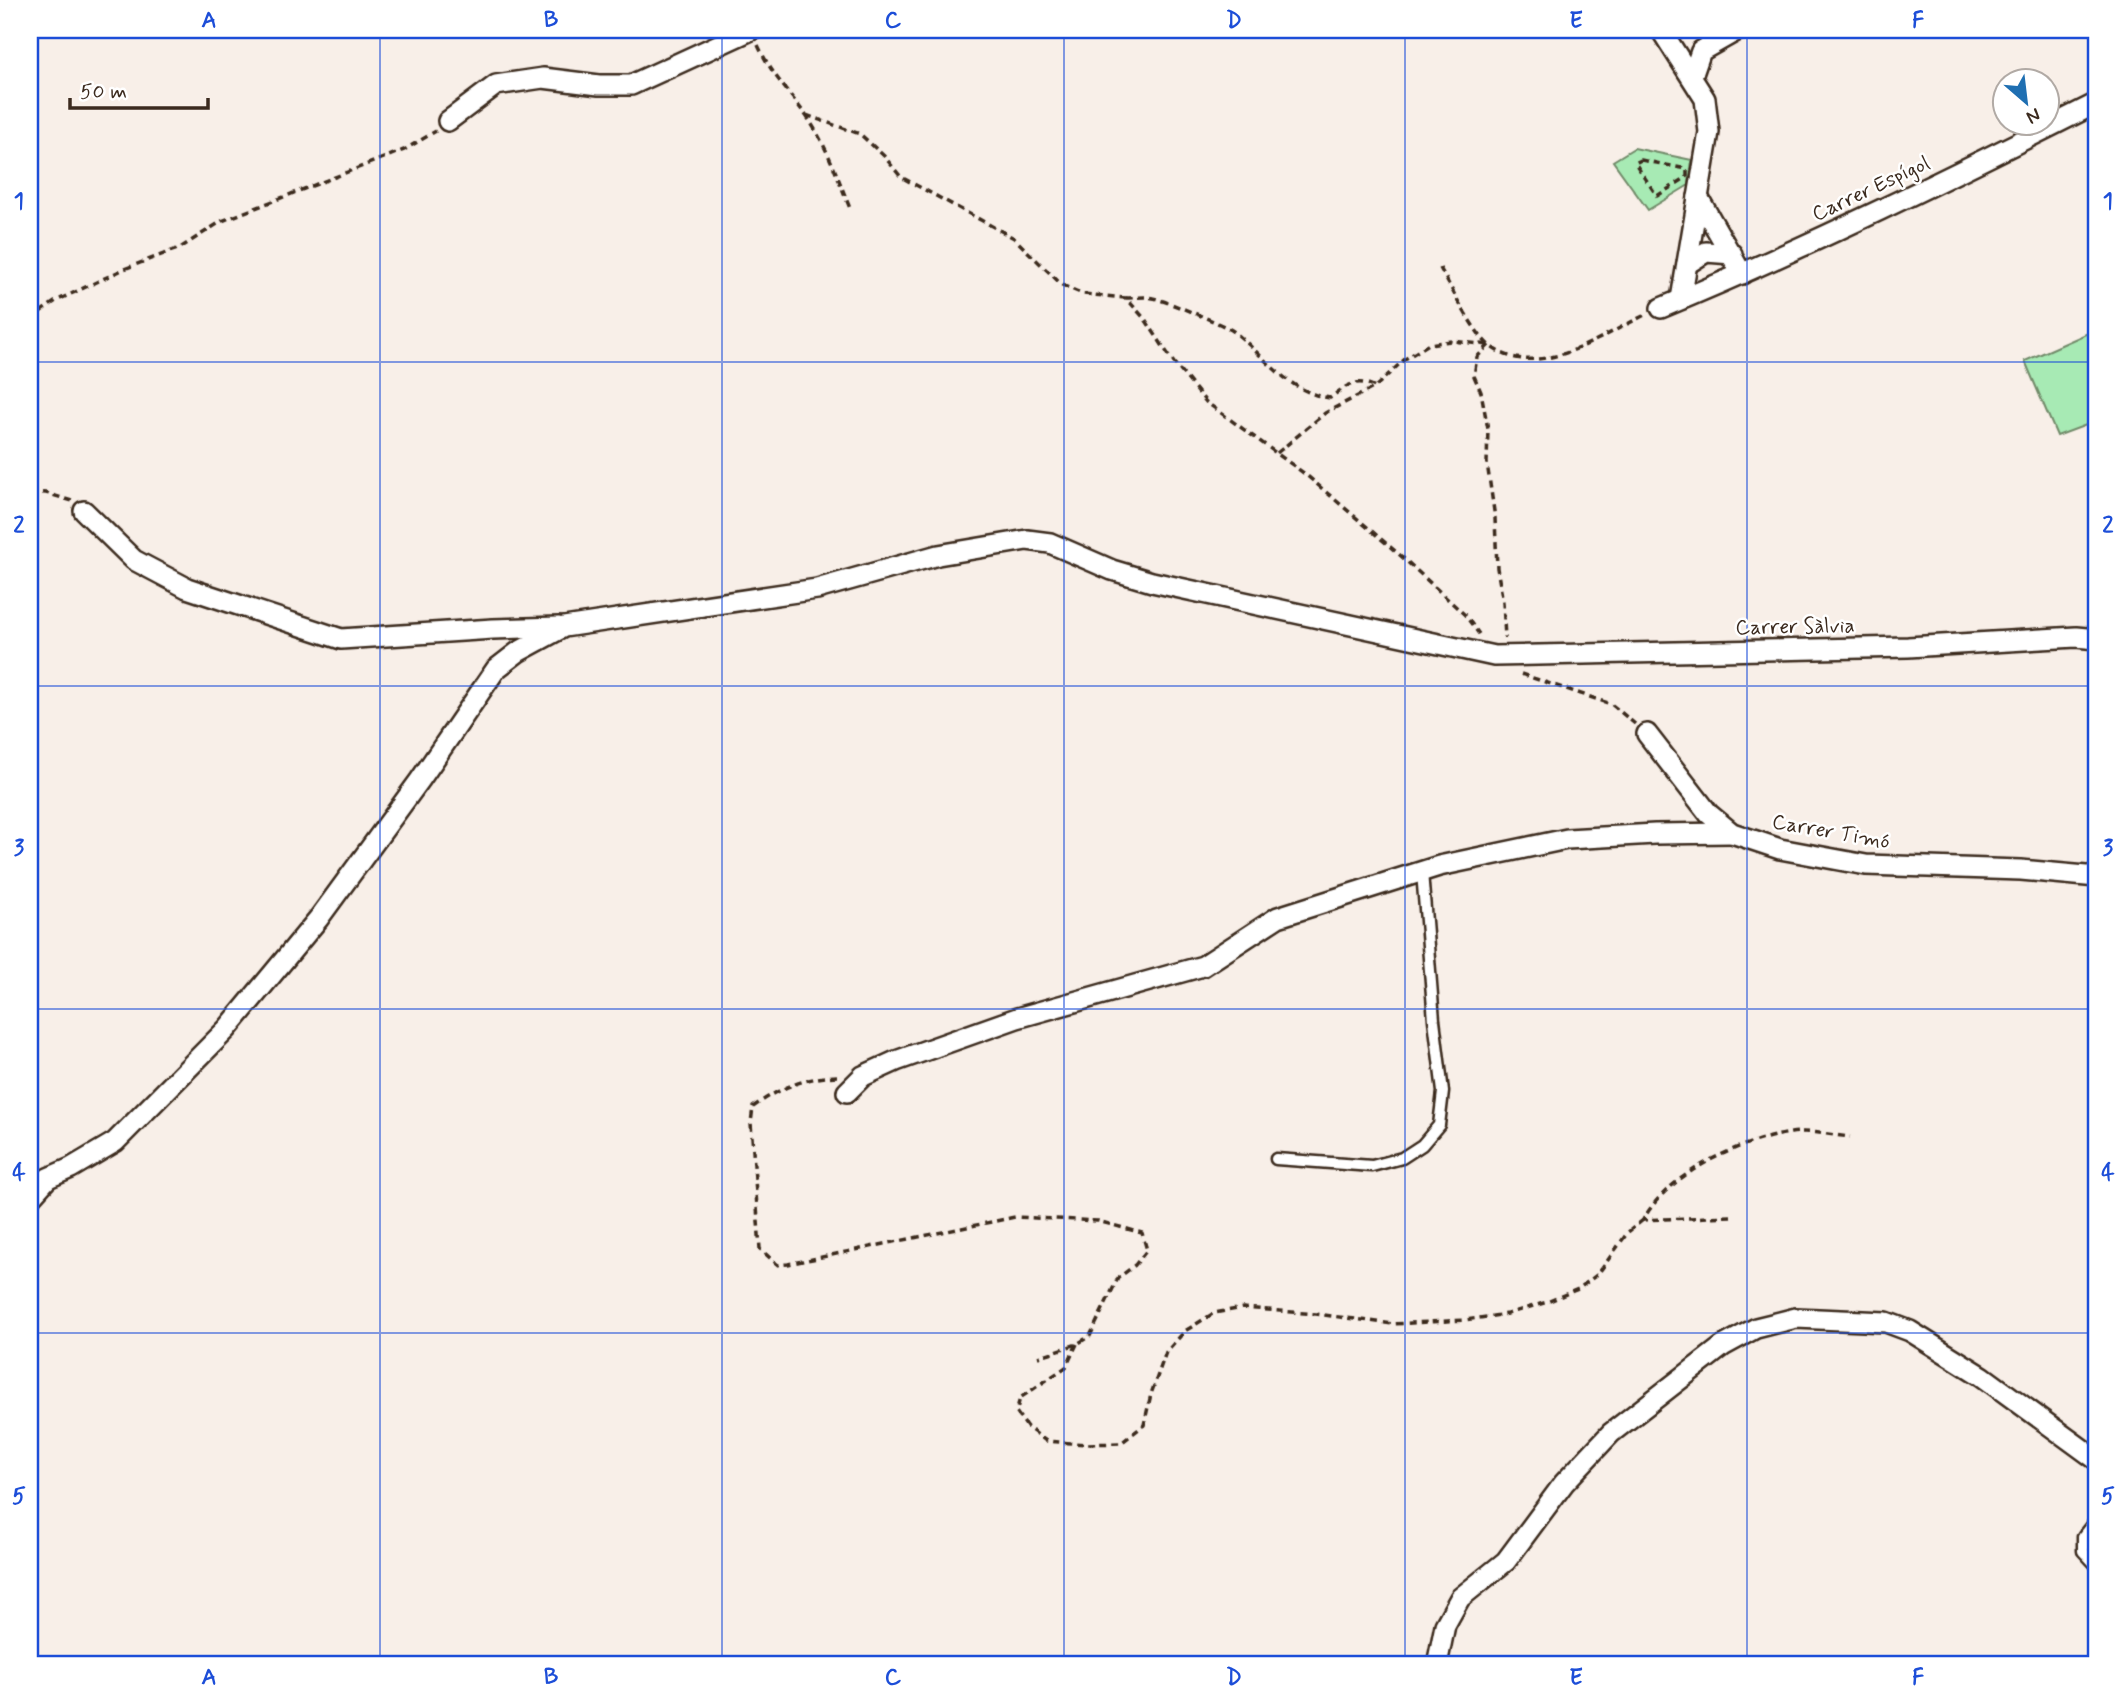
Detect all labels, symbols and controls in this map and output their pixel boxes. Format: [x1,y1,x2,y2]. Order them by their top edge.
text: A [201,6,217,36]
text: B [544,6,559,36]
text: C [885,6,902,36]
text: D [1226,6,1242,36]
text: E [1569,6,1583,36]
text: F [1912,6,1924,36]
scale bar [70,66,208,110]
north arrow [1990,66,2060,136]
text: 50 m [80,78,127,106]
text: N [2022,102,2045,130]
street label: Carrer Espígol [1808,149,1934,229]
text: 1 [14,187,24,217]
text: 1 [2103,187,2113,217]
text: 2 [13,511,25,541]
text: 2 [2102,511,2114,541]
street label: Carrer Sàlvia [1735,612,1855,642]
street label: Carrer Timó [1770,808,1892,856]
text: 3 [14,834,25,864]
text: 3 [2103,834,2114,864]
text: 4 [12,1158,26,1188]
text: 4 [2101,1158,2115,1188]
text: 5 [12,1482,26,1512]
text: 5 [2101,1482,2115,1512]
text: A [201,1663,217,1693]
text: B [544,1663,559,1693]
text: C [885,1663,902,1693]
text: D [1226,1663,1242,1693]
text: E [1569,1663,1583,1693]
text: F [1912,1663,1924,1693]

